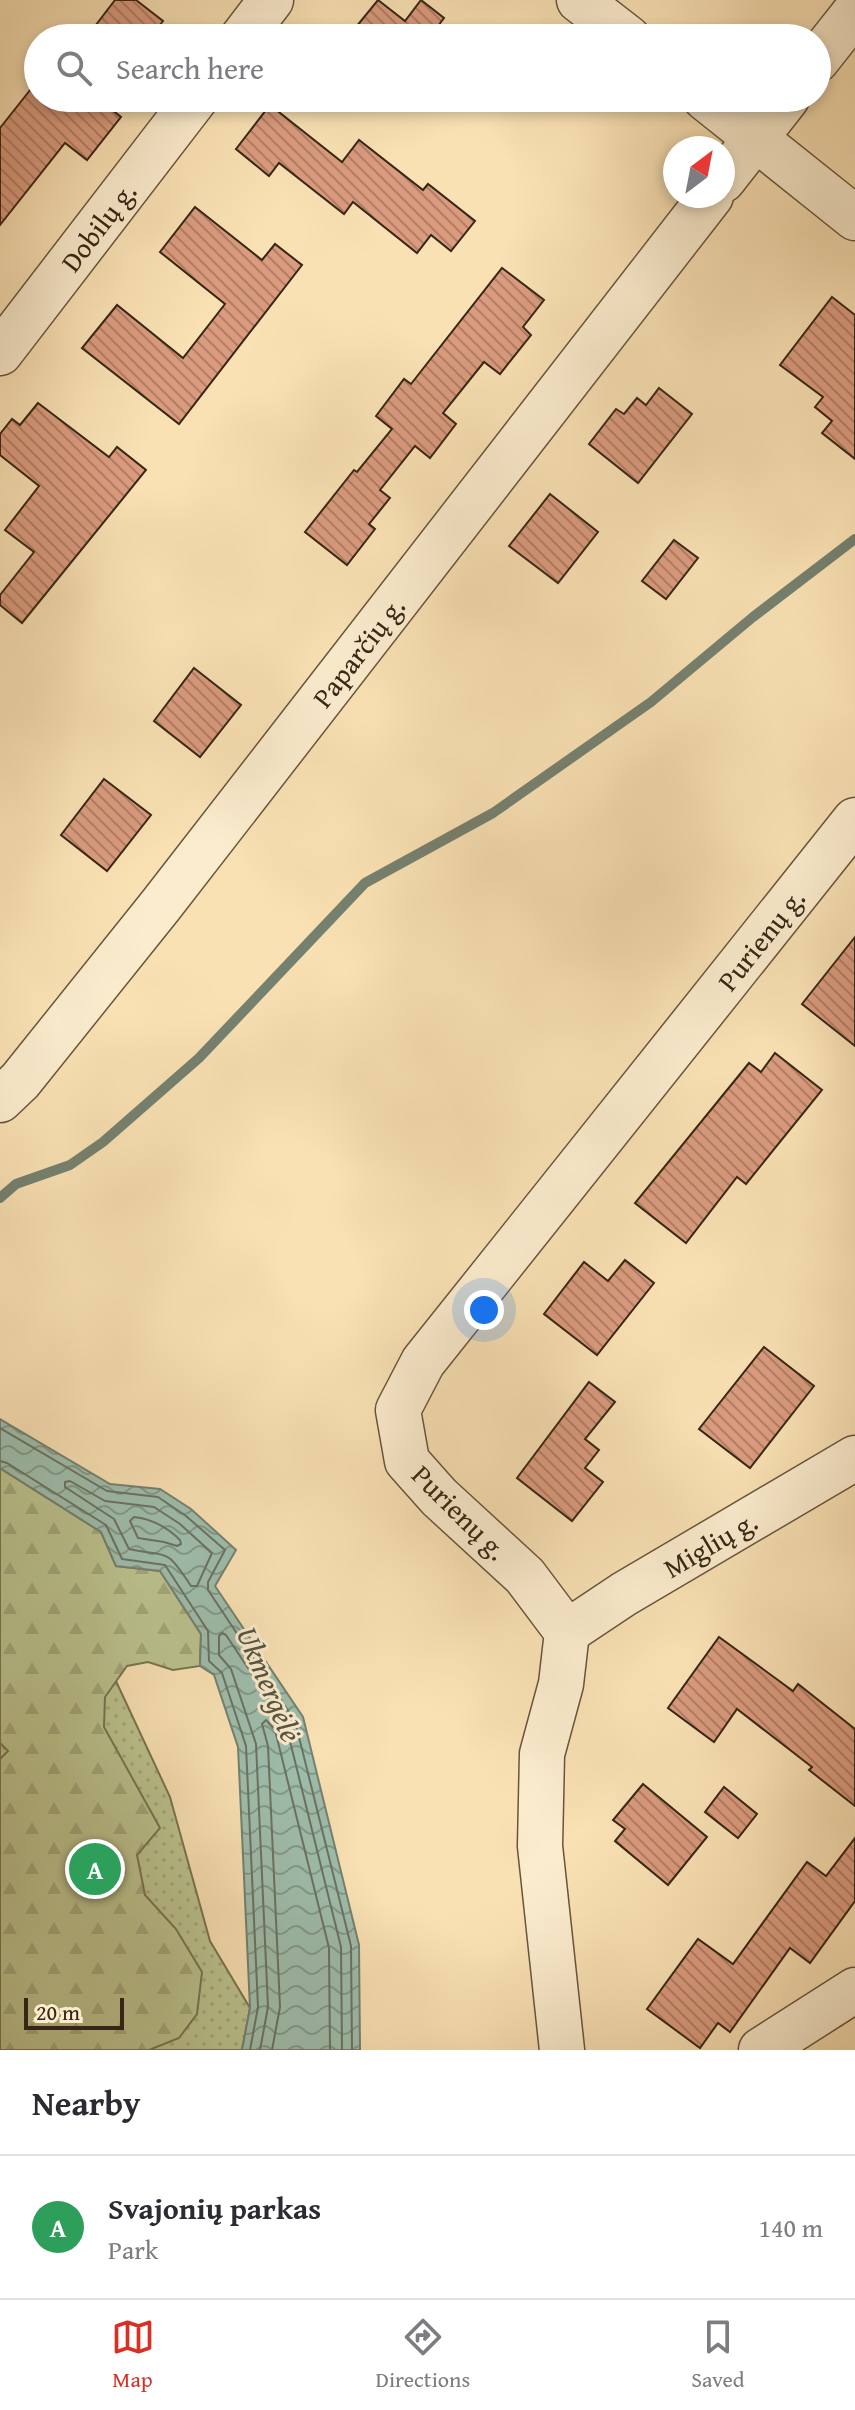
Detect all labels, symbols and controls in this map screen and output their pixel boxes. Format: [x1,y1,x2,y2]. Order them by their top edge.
search box [24,24,831,112]
icon: search [52,46,96,90]
text: Search here [116,46,264,90]
north arrow [663,136,735,208]
street label: Dobilų g. [50,173,145,280]
street label: Paparčių g. [301,587,414,716]
street label: Purienų g. [707,879,814,999]
your location [464,1290,504,1330]
street label: Purienų g. [403,1455,517,1569]
street label: Miglių g. [655,1500,764,1587]
water label: Ukmergėlė [226,1619,314,1749]
pin: A [69,1839,121,1899]
scale bar [24,1994,124,2030]
text: 20 m [36,1996,80,2028]
text: Nearby [32,2078,141,2127]
text: Svajonių parkas [108,2186,321,2230]
text: A [50,2208,66,2247]
text: 140 m [758,2208,823,2247]
text: Park [108,2230,158,2269]
tab: Map [111,2315,155,2395]
tab: Directions [376,2315,470,2395]
tab: Saved [691,2315,744,2395]

